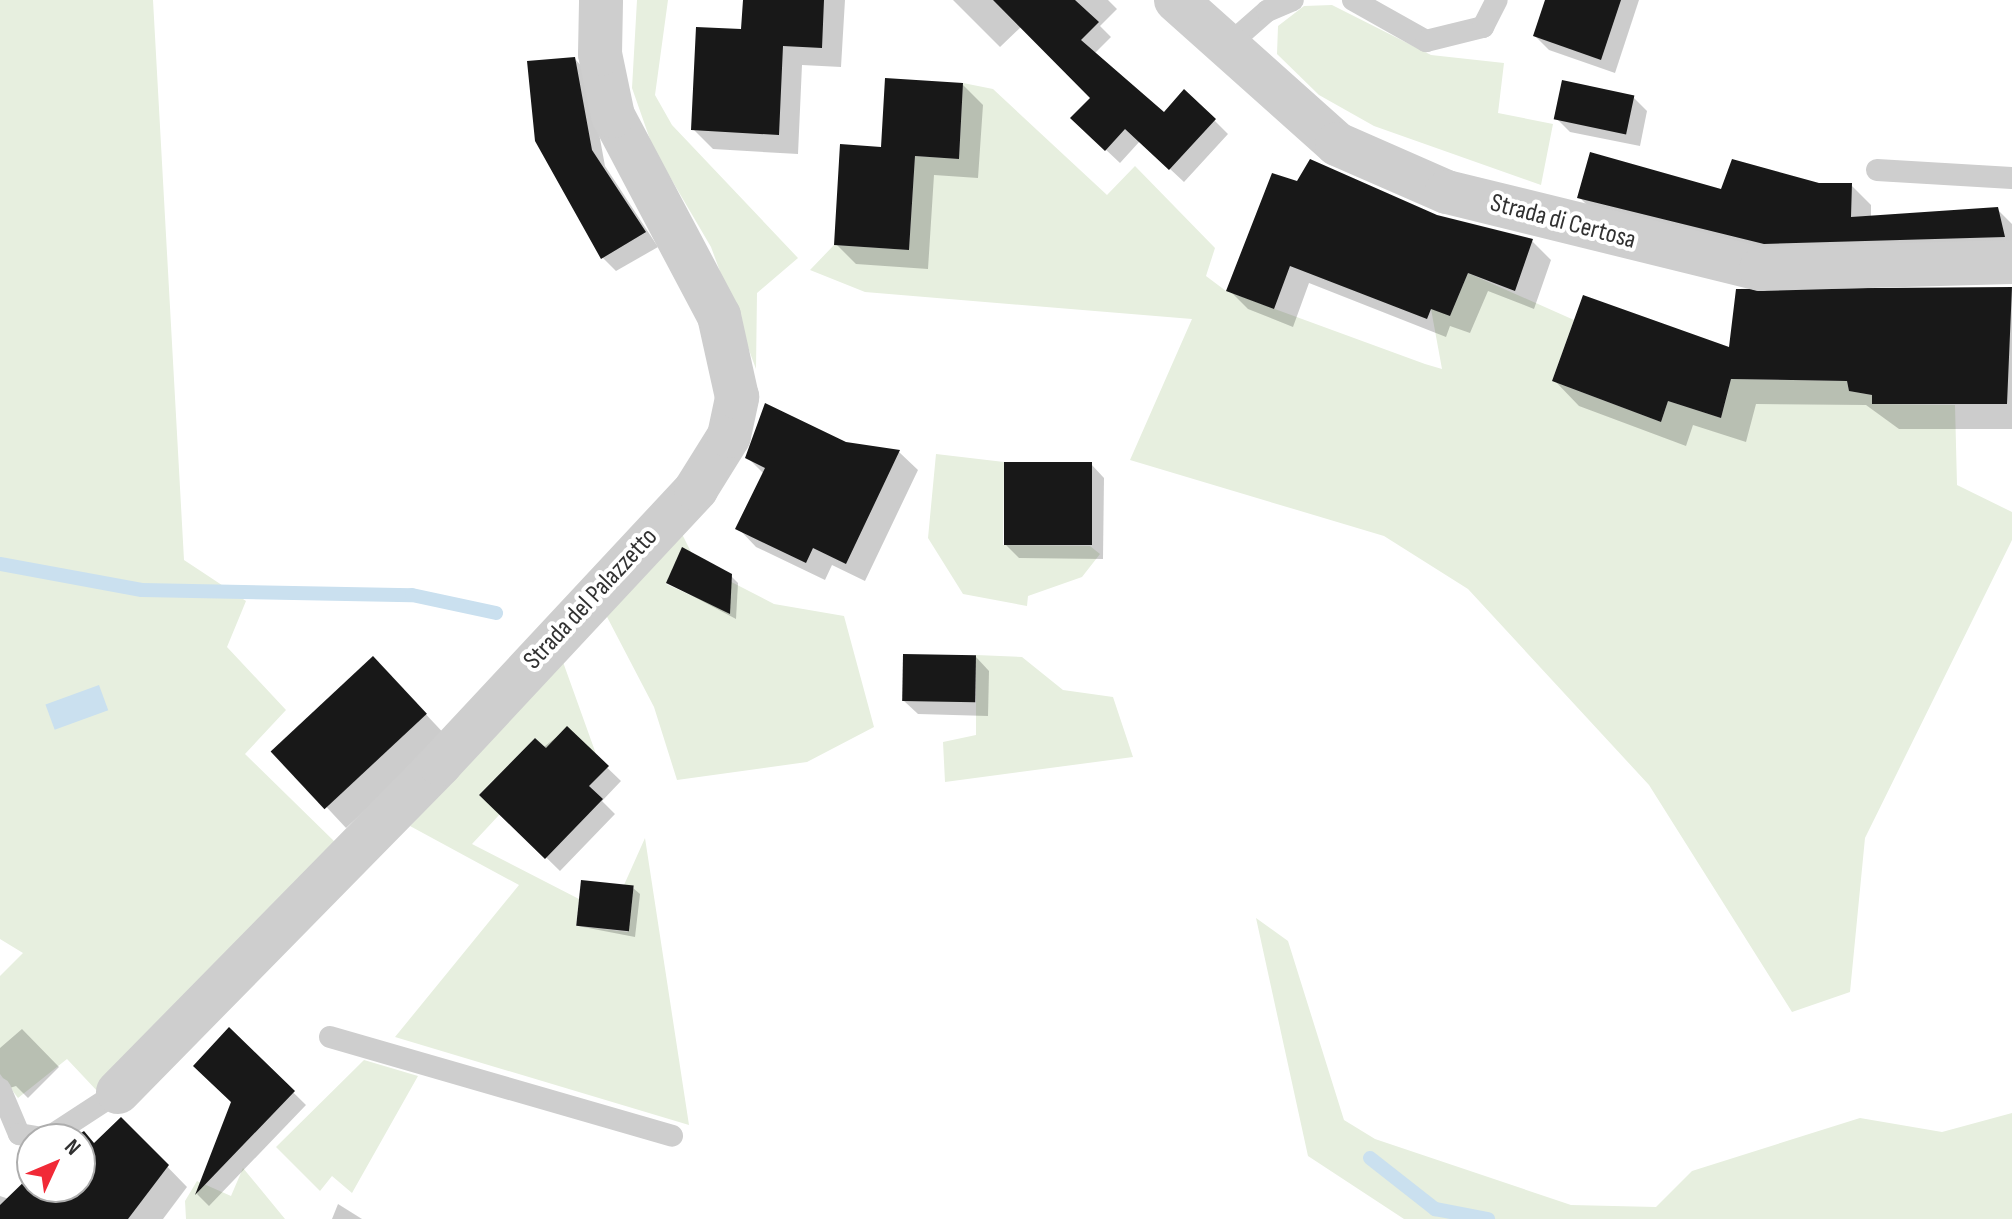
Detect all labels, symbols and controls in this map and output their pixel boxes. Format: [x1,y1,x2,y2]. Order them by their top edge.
street label: Strada di Certosa [1487,188,1639,256]
street label: Strada del Palazzetto [518,522,664,676]
north arrow [16,1123,96,1203]
text: N [58,1134,86,1161]

